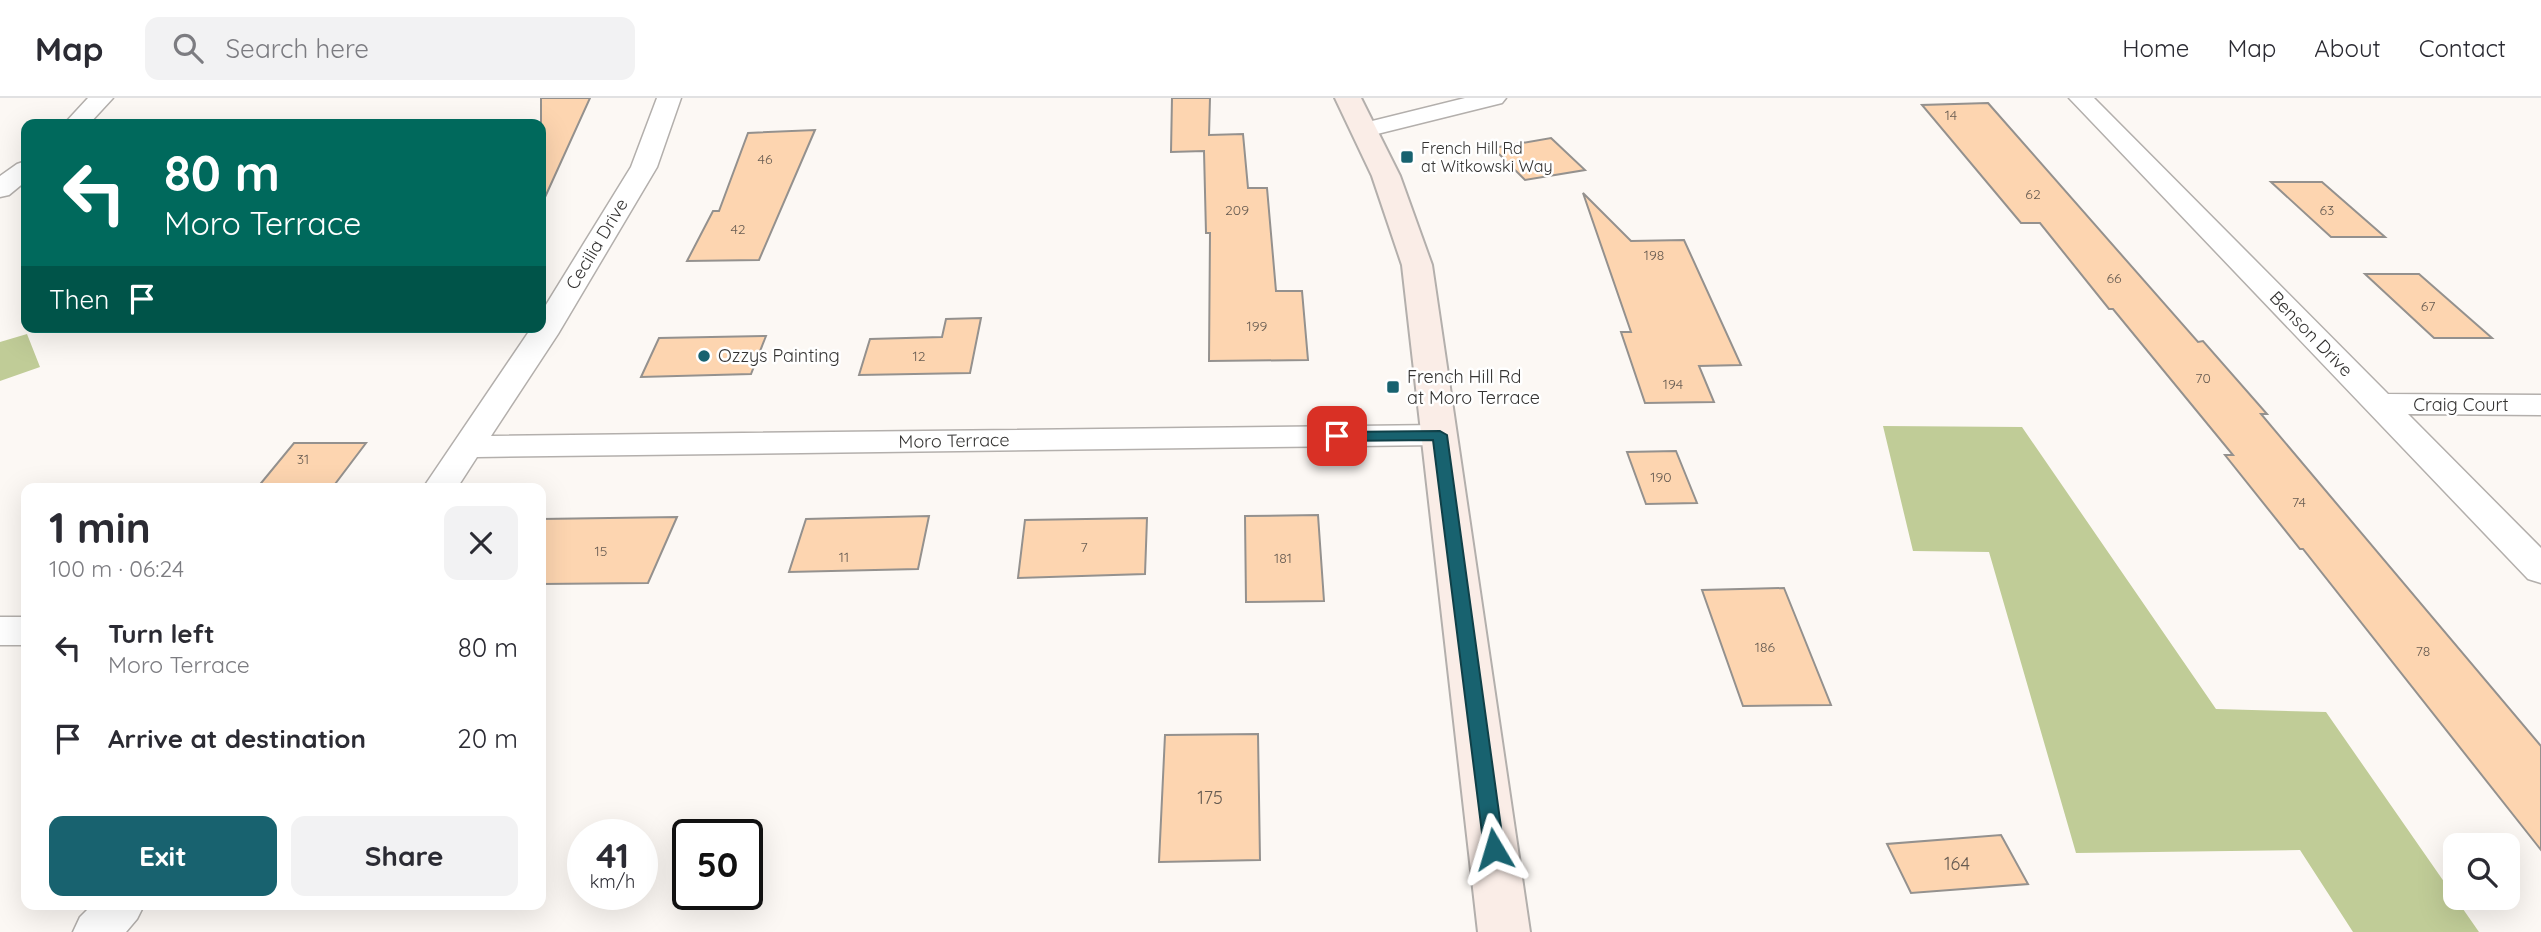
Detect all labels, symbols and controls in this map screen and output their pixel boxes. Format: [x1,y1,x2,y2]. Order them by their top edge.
search box [145,17,635,80]
text: Map [35,28,103,69]
icon: search [169,29,207,67]
text: Search here [225,32,369,65]
text: Home [2122,33,2189,63]
text: Map [2227,33,2276,63]
text: About [2314,33,2381,63]
text: Contact [2419,33,2506,63]
house number: 14 [1945,106,1957,124]
place label: French Hill Rd at Witkowski Way [1421,138,1553,176]
text: 80 m [164,142,280,203]
icon: left [49,147,140,238]
marker: French Hill Rd at Witkowski Way [1399,149,1415,165]
house number: 46 [758,150,773,168]
house number: 62 [2025,185,2041,203]
street label: Cecilia Drive [560,194,633,293]
house number: 209 [1225,201,1249,219]
house number: 63 [2320,201,2334,219]
text: Moro Terrace [164,203,361,243]
house number: 42 [730,220,746,238]
house number: 198 [1644,246,1664,264]
house number: 66 [2106,269,2122,287]
icon: arrive [123,280,161,318]
text: Then [49,283,109,316]
street label: Benson Drive [2265,286,2358,381]
house number: 67 [2421,297,2435,315]
house number: 199 [1247,317,1268,335]
place label: Ozzys Painting [718,344,840,367]
house number: 12 [913,347,926,365]
marker: Ozzys Painting [696,348,712,364]
place label: French Hill Rd at Moro Terrace [1407,365,1540,409]
house number: 70 [2195,369,2211,387]
house number: 194 [1663,375,1683,393]
marker: French Hill Rd at Moro Terrace [1385,379,1401,395]
street label: Craig Court [2413,393,2509,416]
pin [1307,406,1367,466]
icon: arrive [1318,417,1356,455]
street label: Moro Terrace [898,428,1010,453]
house number: 31 [297,450,309,468]
house number: 190 [1650,468,1672,486]
house number: 74 [2292,493,2306,511]
text: 1 min [49,501,151,554]
button: close [444,506,518,580]
house number: 7 [1080,538,1088,556]
house number: 15 [595,542,607,560]
house number: 11 [839,548,849,566]
house number: 181 [1274,549,1292,567]
text: 100 m · 06:24 [49,554,184,583]
text: Turn left [108,617,215,650]
icon: left [49,629,87,667]
text: 80 m [458,631,518,664]
house number: 186 [1755,638,1776,656]
house number: 78 [2416,642,2430,660]
text: Moro Terrace [108,650,250,679]
icon: arrive [49,720,87,758]
text: Arrive at destination [108,722,366,755]
text: 20 m [457,722,518,755]
house number: 175 [1197,786,1223,809]
position arrow [1457,812,1531,886]
button: Exit [49,816,277,896]
button: Share [291,816,518,896]
speed limit sign: 50 [672,819,763,910]
text: 41 [596,833,629,877]
map controls [2443,833,2520,910]
button: search [2443,833,2520,910]
house number: 164 [1944,852,1970,875]
text: km/h [590,870,635,893]

